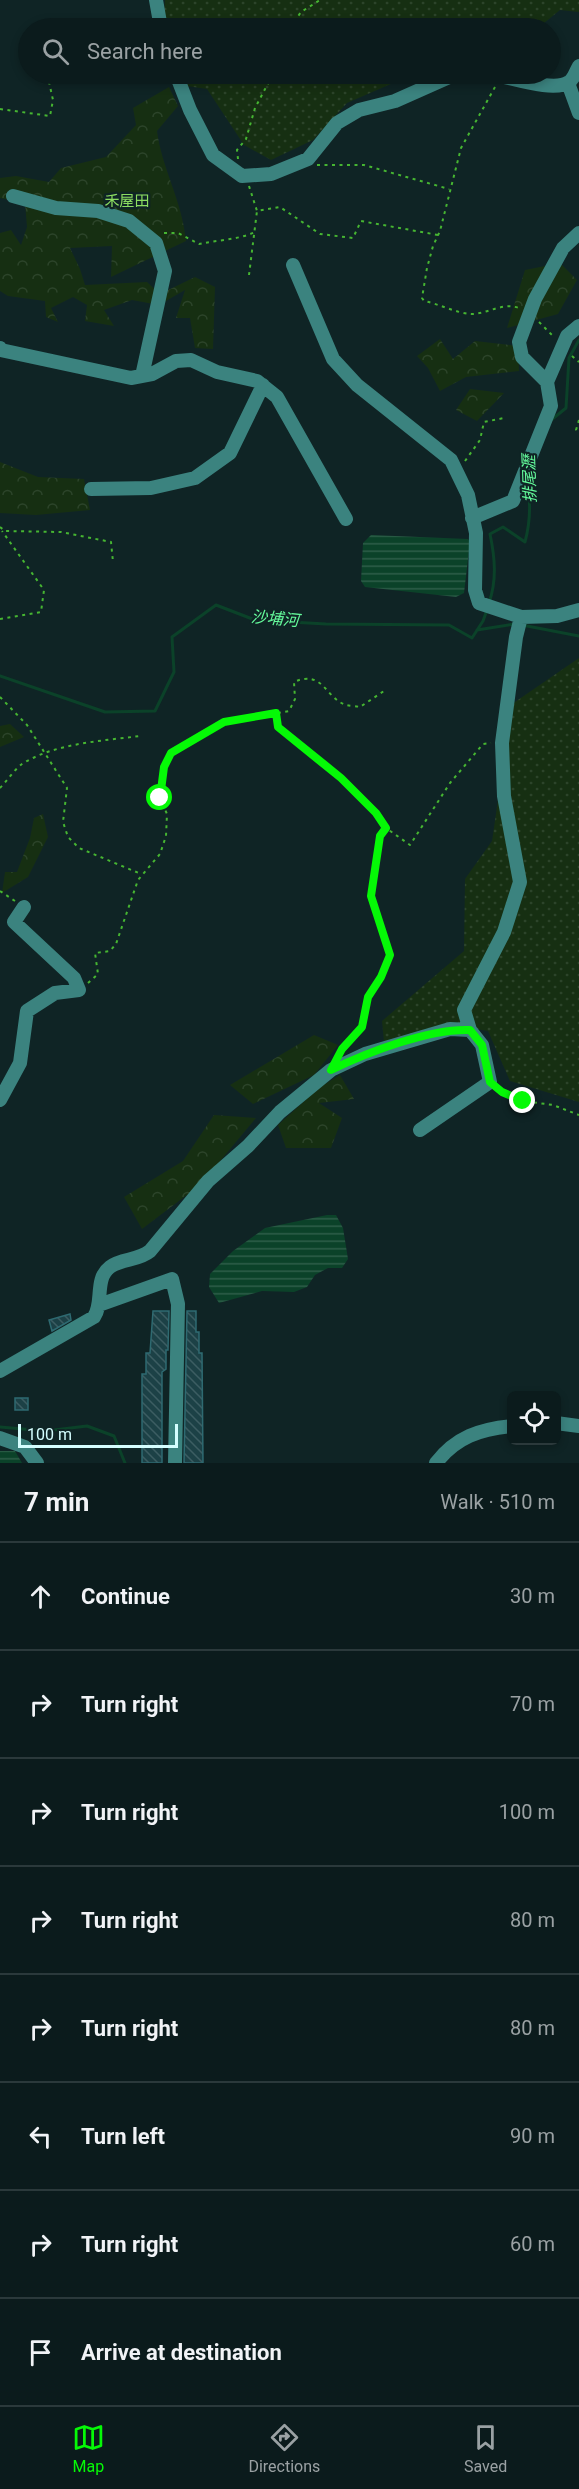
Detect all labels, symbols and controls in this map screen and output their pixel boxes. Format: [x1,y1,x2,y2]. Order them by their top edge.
search box [18,18,561,84]
icon: search [39,35,72,68]
text: Search here [87,39,203,64]
park label: 禾屋田 [104,192,150,210]
water label: 排尾瀝 [519,452,540,503]
water label: 沙埔河 [250,607,303,630]
route start [146,784,172,810]
route end [509,1087,535,1113]
map controls [507,1391,561,1445]
button: locate [507,1391,561,1445]
scale bar [18,1421,178,1448]
text: 100 m [27,1425,72,1444]
text: 7 min [24,1487,89,1517]
text: Walk · 510 m [440,1490,555,1514]
icon: ahead [24,1580,57,1613]
text: Continue [81,1584,170,1609]
text: 30 m [510,1584,555,1608]
icon: right [24,1688,57,1721]
text: Turn right [81,1692,178,1717]
text: 70 m [510,1692,555,1716]
icon: right [24,1796,57,1829]
text: Turn right [81,1800,178,1825]
text: 100 m [499,1800,555,1824]
icon: right [24,1904,57,1937]
text: Turn right [81,1908,178,1933]
text: 80 m [510,1908,555,1932]
icon: right [24,2012,57,2045]
text: Turn right [81,2016,178,2041]
text: 80 m [510,2016,555,2040]
icon: left [24,2120,57,2153]
text: Turn left [81,2124,165,2149]
text: 90 m [510,2124,555,2148]
icon: right [24,2228,57,2261]
text: Turn right [81,2232,178,2257]
text: 60 m [510,2232,555,2256]
icon: arrive [24,2336,57,2369]
text: Arrive at destination [81,2340,282,2365]
tab: Map [72,2421,105,2476]
tab: Directions [248,2421,320,2476]
tab: Saved [464,2421,507,2476]

